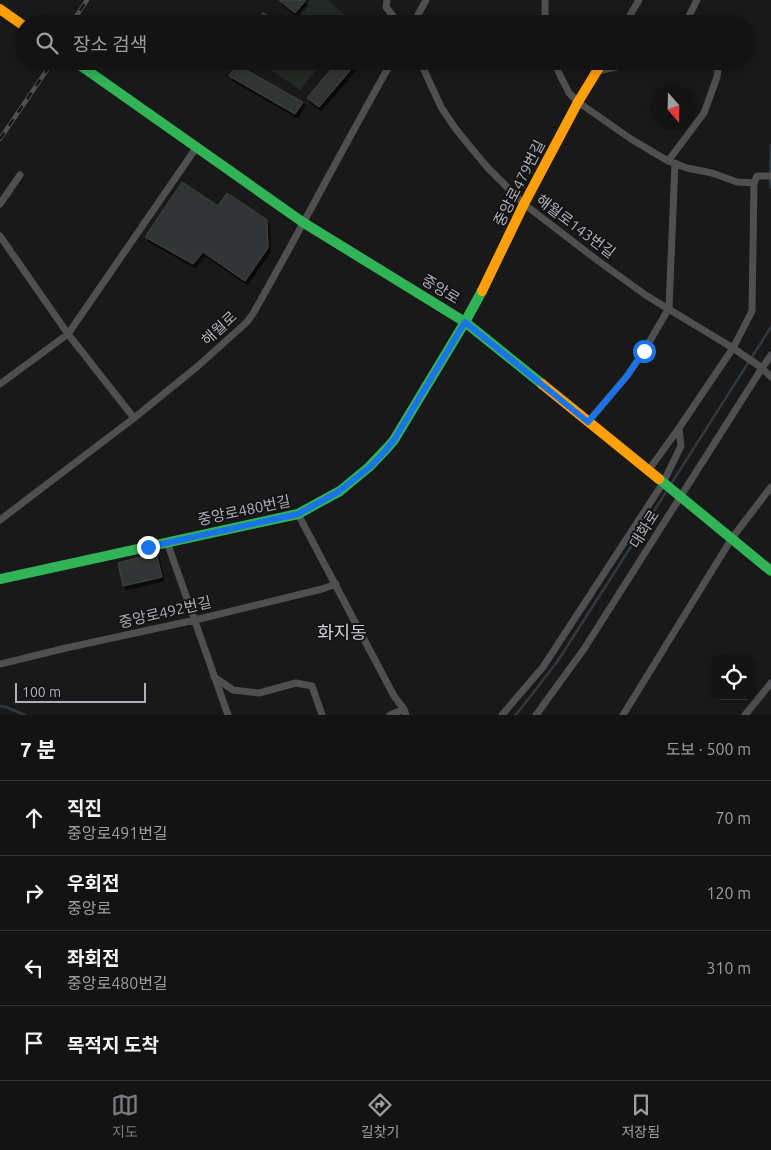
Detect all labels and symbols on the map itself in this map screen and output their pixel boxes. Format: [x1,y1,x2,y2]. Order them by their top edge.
north arrow [651,85,696,130]
street label: 중앙로479번길 [490,137,548,229]
street label: 해월로143번길 [533,191,619,261]
street label: 중앙로 [419,271,463,307]
street label: 해월로 [198,308,240,348]
route start [633,340,656,363]
street label: 중앙로480번길 [196,492,292,528]
street label: 대화로 [626,507,662,551]
route end [137,536,160,559]
street label: 중앙로492번길 [117,593,213,631]
district label: 화지동 [317,622,367,642]
scale bar [15,680,146,703]

